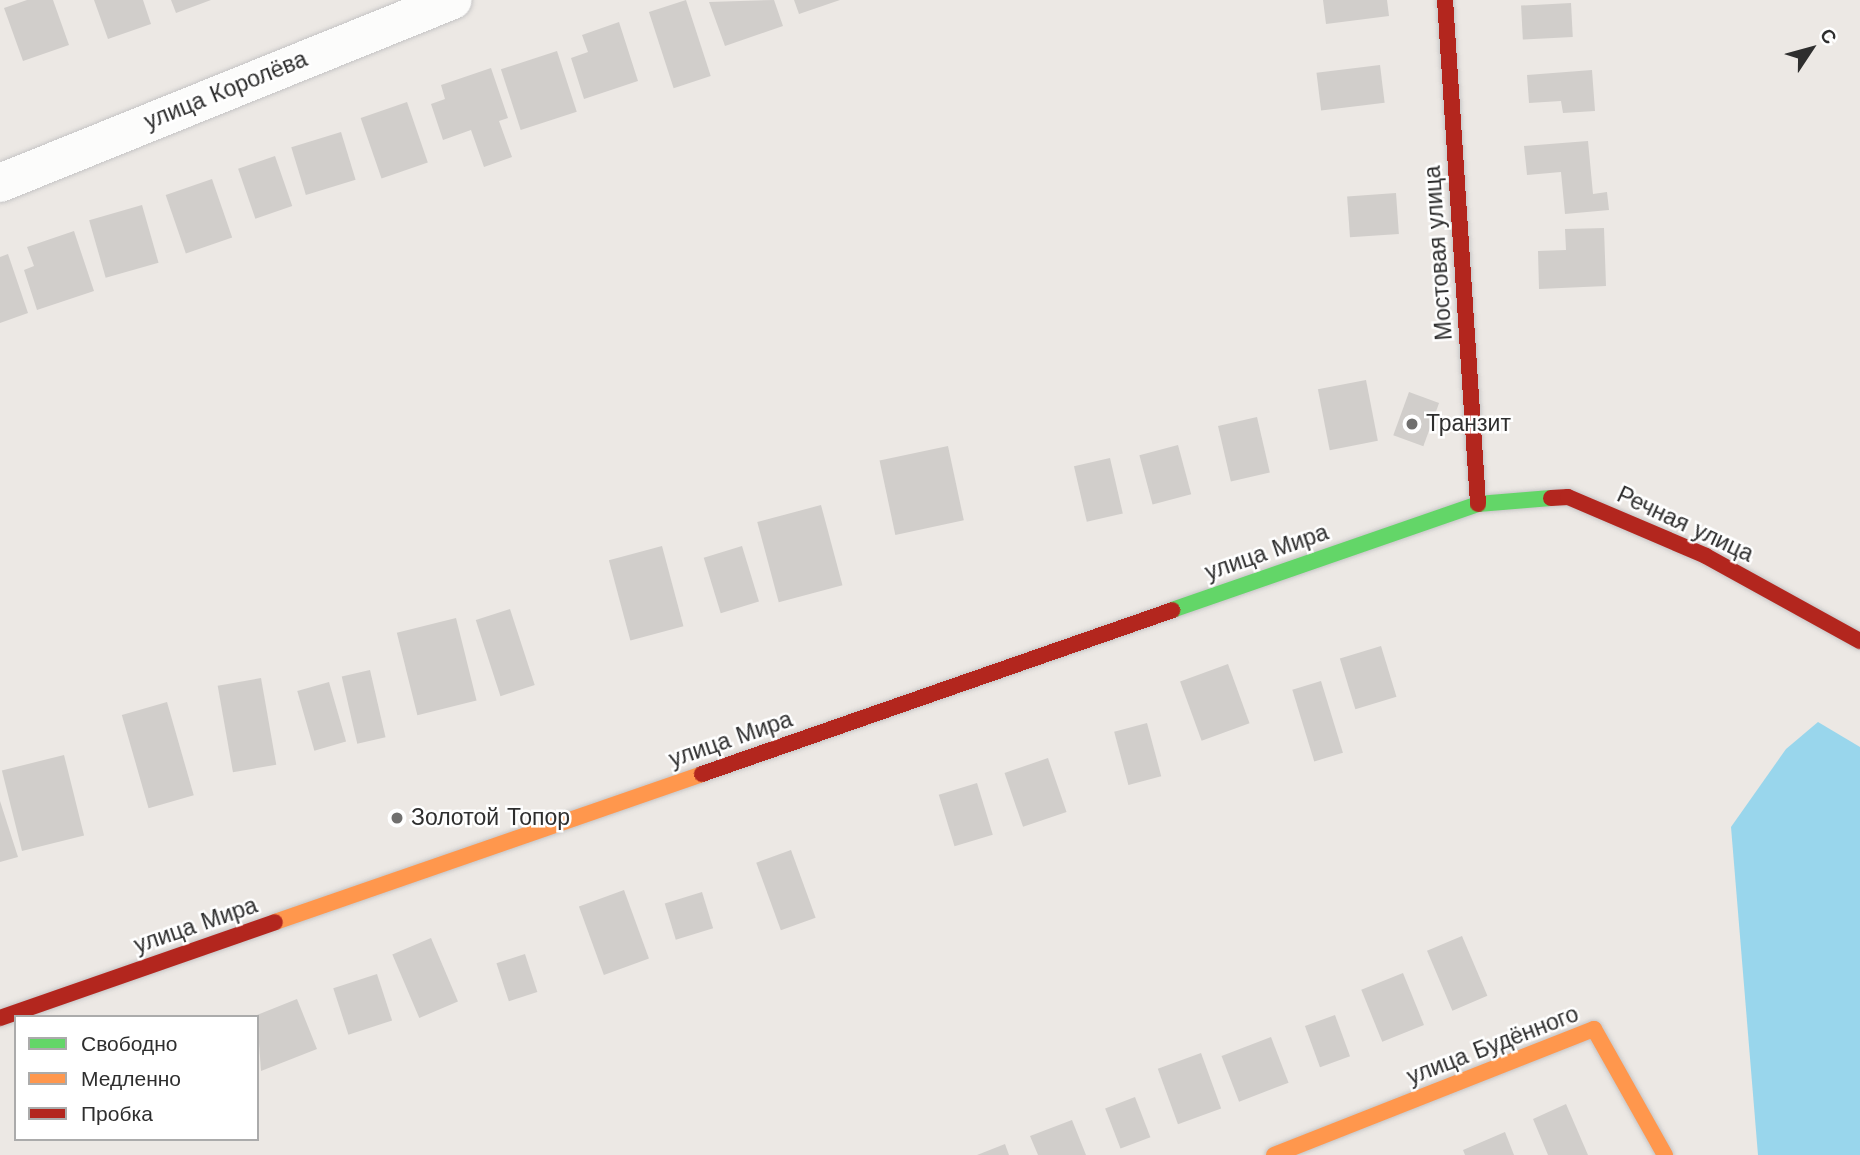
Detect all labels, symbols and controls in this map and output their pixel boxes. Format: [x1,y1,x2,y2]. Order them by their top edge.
north arrow [1776,14,1846,84]
text: С [1815,24,1842,49]
street label: улица Королёва [140,46,312,136]
street label: Мостовая улица [1419,165,1459,341]
place label: Транзит [1426,410,1511,438]
marker: Транзит [1404,416,1420,432]
street label: Речная улица [1612,481,1758,569]
street label: улица Мира [1202,519,1332,587]
street label: улица Мира [666,706,796,774]
place label: Золотой Топор [411,804,570,832]
marker: Золотой Топор [389,810,405,826]
street label: улица Мира [131,892,261,960]
street label: улица Будённого [1403,1001,1583,1091]
legend [14,1015,259,1141]
text: Свободно [81,1031,178,1056]
text: Медленно [81,1066,181,1091]
text: Пробка [81,1101,153,1126]

